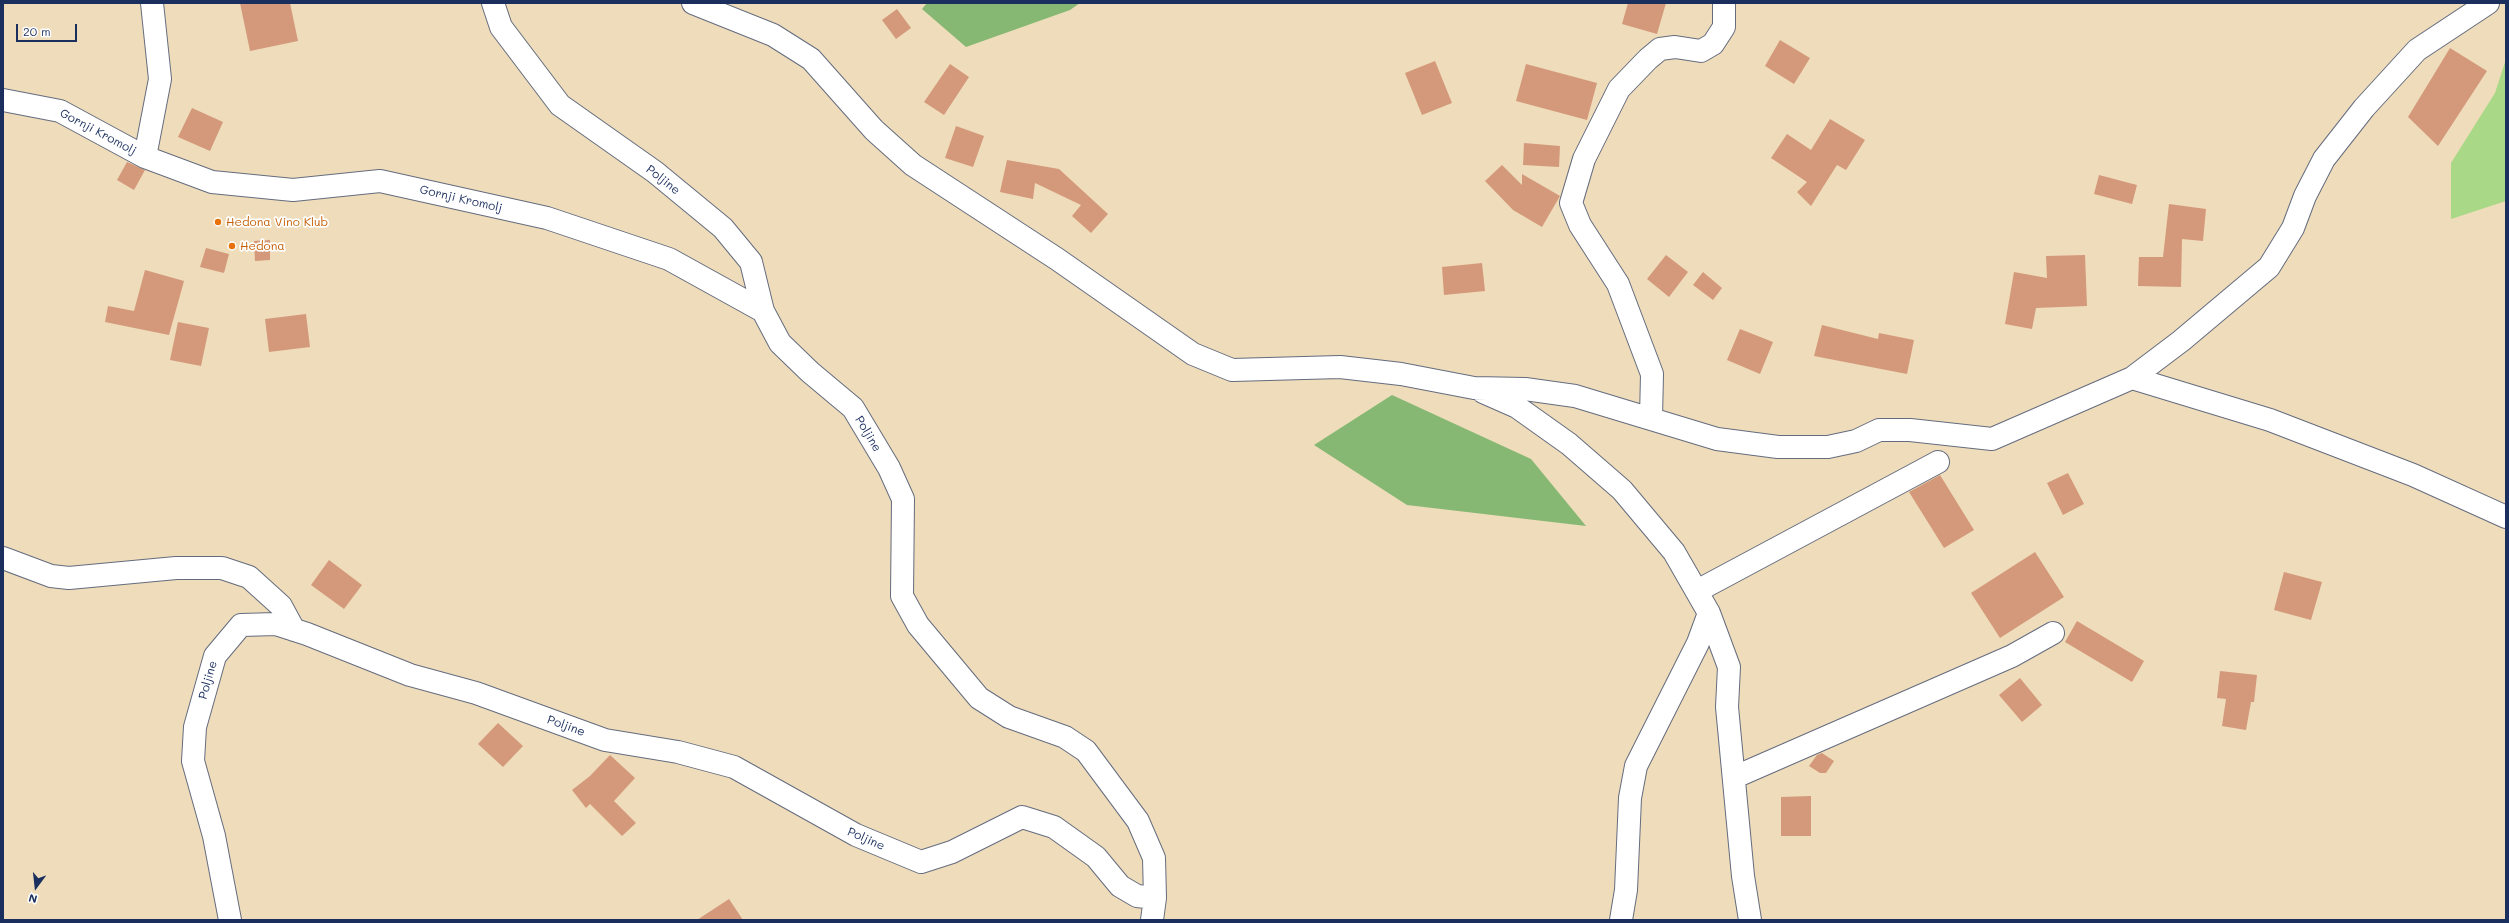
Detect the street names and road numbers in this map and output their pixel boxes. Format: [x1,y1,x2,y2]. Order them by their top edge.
street label: Gornji Kromolj [57,106,139,158]
street label: Poljine [643,162,683,198]
street label: Gornji Kromolj [418,182,504,216]
street label: Poljine [852,413,884,455]
street label: Poljine [196,659,220,701]
street label: Poljine [545,713,587,739]
street label: Poljine [845,824,887,854]

